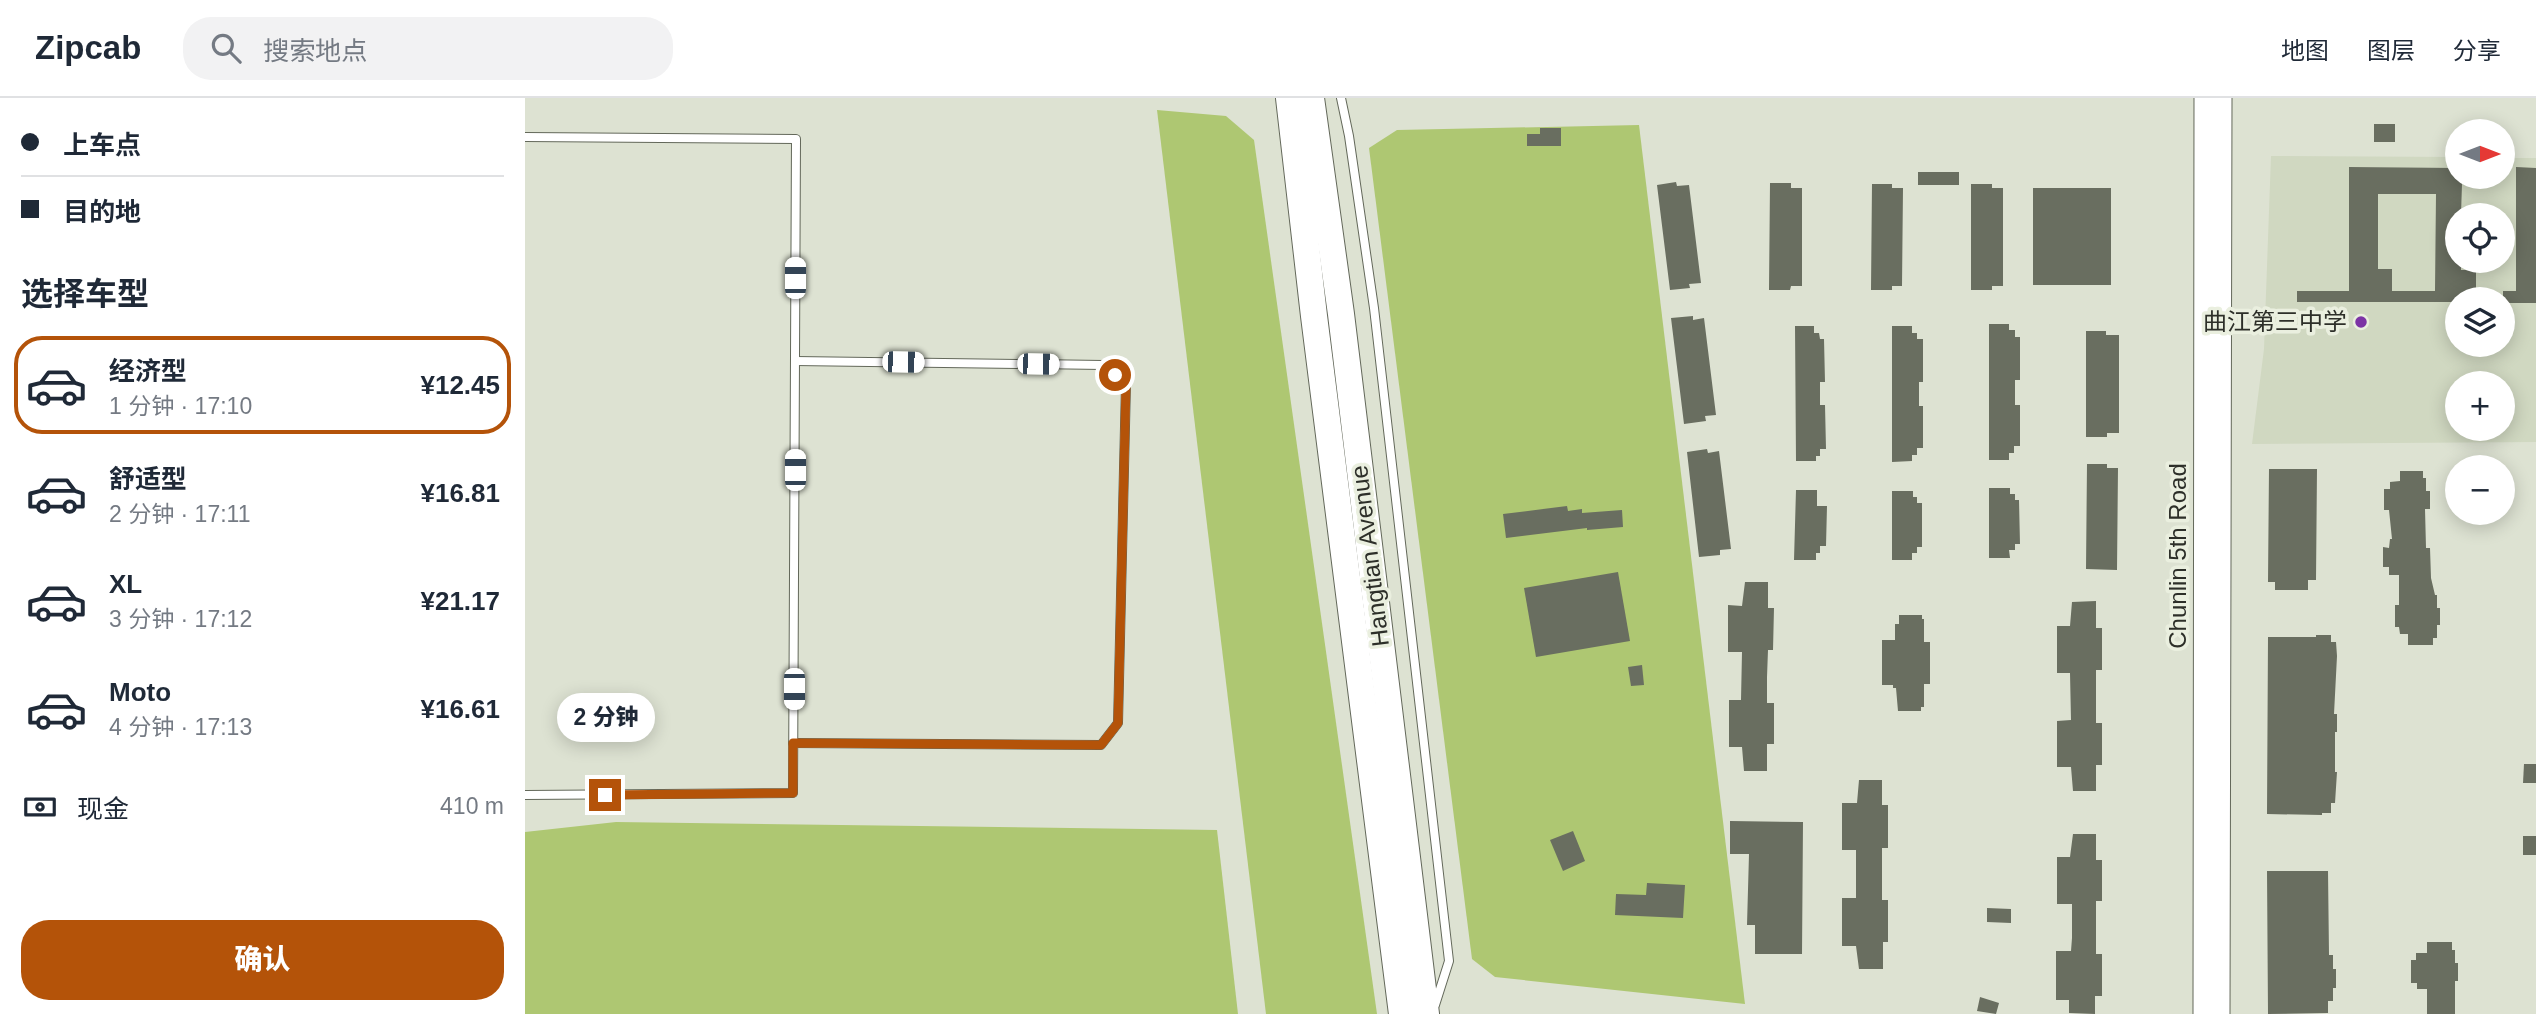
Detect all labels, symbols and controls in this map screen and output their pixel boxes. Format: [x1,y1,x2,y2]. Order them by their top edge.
search box [183,17,673,80]
text: Zipcab [35,29,141,66]
icon: search [207,29,245,67]
text: 搜索地点 [263,36,367,66]
text: 地图 [2281,37,2329,64]
text: 图层 [2367,37,2415,64]
text: 分享 [2453,37,2501,64]
north arrow [2445,119,2515,189]
map controls [2445,119,2515,525]
text: 上车点 [63,130,141,160]
text: 目的地 [63,197,141,227]
button: locate [2445,203,2515,273]
car [785,257,806,299]
text: 选择车型 [21,276,149,312]
button: layers [2445,287,2515,357]
place label: 曲江第三中学 [2203,308,2347,335]
marker: 曲江第三中学 [2353,314,2369,330]
car [882,351,925,373]
car [1017,353,1060,375]
icon: car [25,354,88,417]
text: 经济型 [109,356,187,386]
route start [1099,359,1131,391]
text: ¥12.45 [420,370,500,400]
button: + [2445,371,2515,441]
text: 1 分钟 · 17:10 [109,393,252,419]
car [785,449,806,491]
button: − [2445,455,2515,525]
icon: car [25,462,88,525]
street label: Chunlin 5th Road [2164,463,2191,649]
text: 舒适型 [109,464,187,494]
street label: Hangtian Avenue [1345,464,1394,648]
text: ¥16.81 [420,478,500,508]
text: 2 分钟 · 17:11 [109,501,250,527]
text: XL [109,569,142,599]
icon: car [25,570,88,633]
text: ¥21.17 [420,586,500,616]
text: 3 分钟 · 17:12 [109,606,252,632]
car [784,668,805,710]
text: Moto [109,677,171,707]
icon: car [25,678,88,741]
text: ¥16.61 [420,694,500,724]
callout: 2 分钟 [556,694,654,742]
text: 2 分钟 [573,704,639,730]
text: 4 分钟 · 17:13 [109,714,252,740]
route end [589,779,621,811]
icon: cash [21,788,59,826]
text: 410 m [440,793,504,819]
text: 现金 [77,794,129,824]
button: 确认 [21,920,504,1000]

